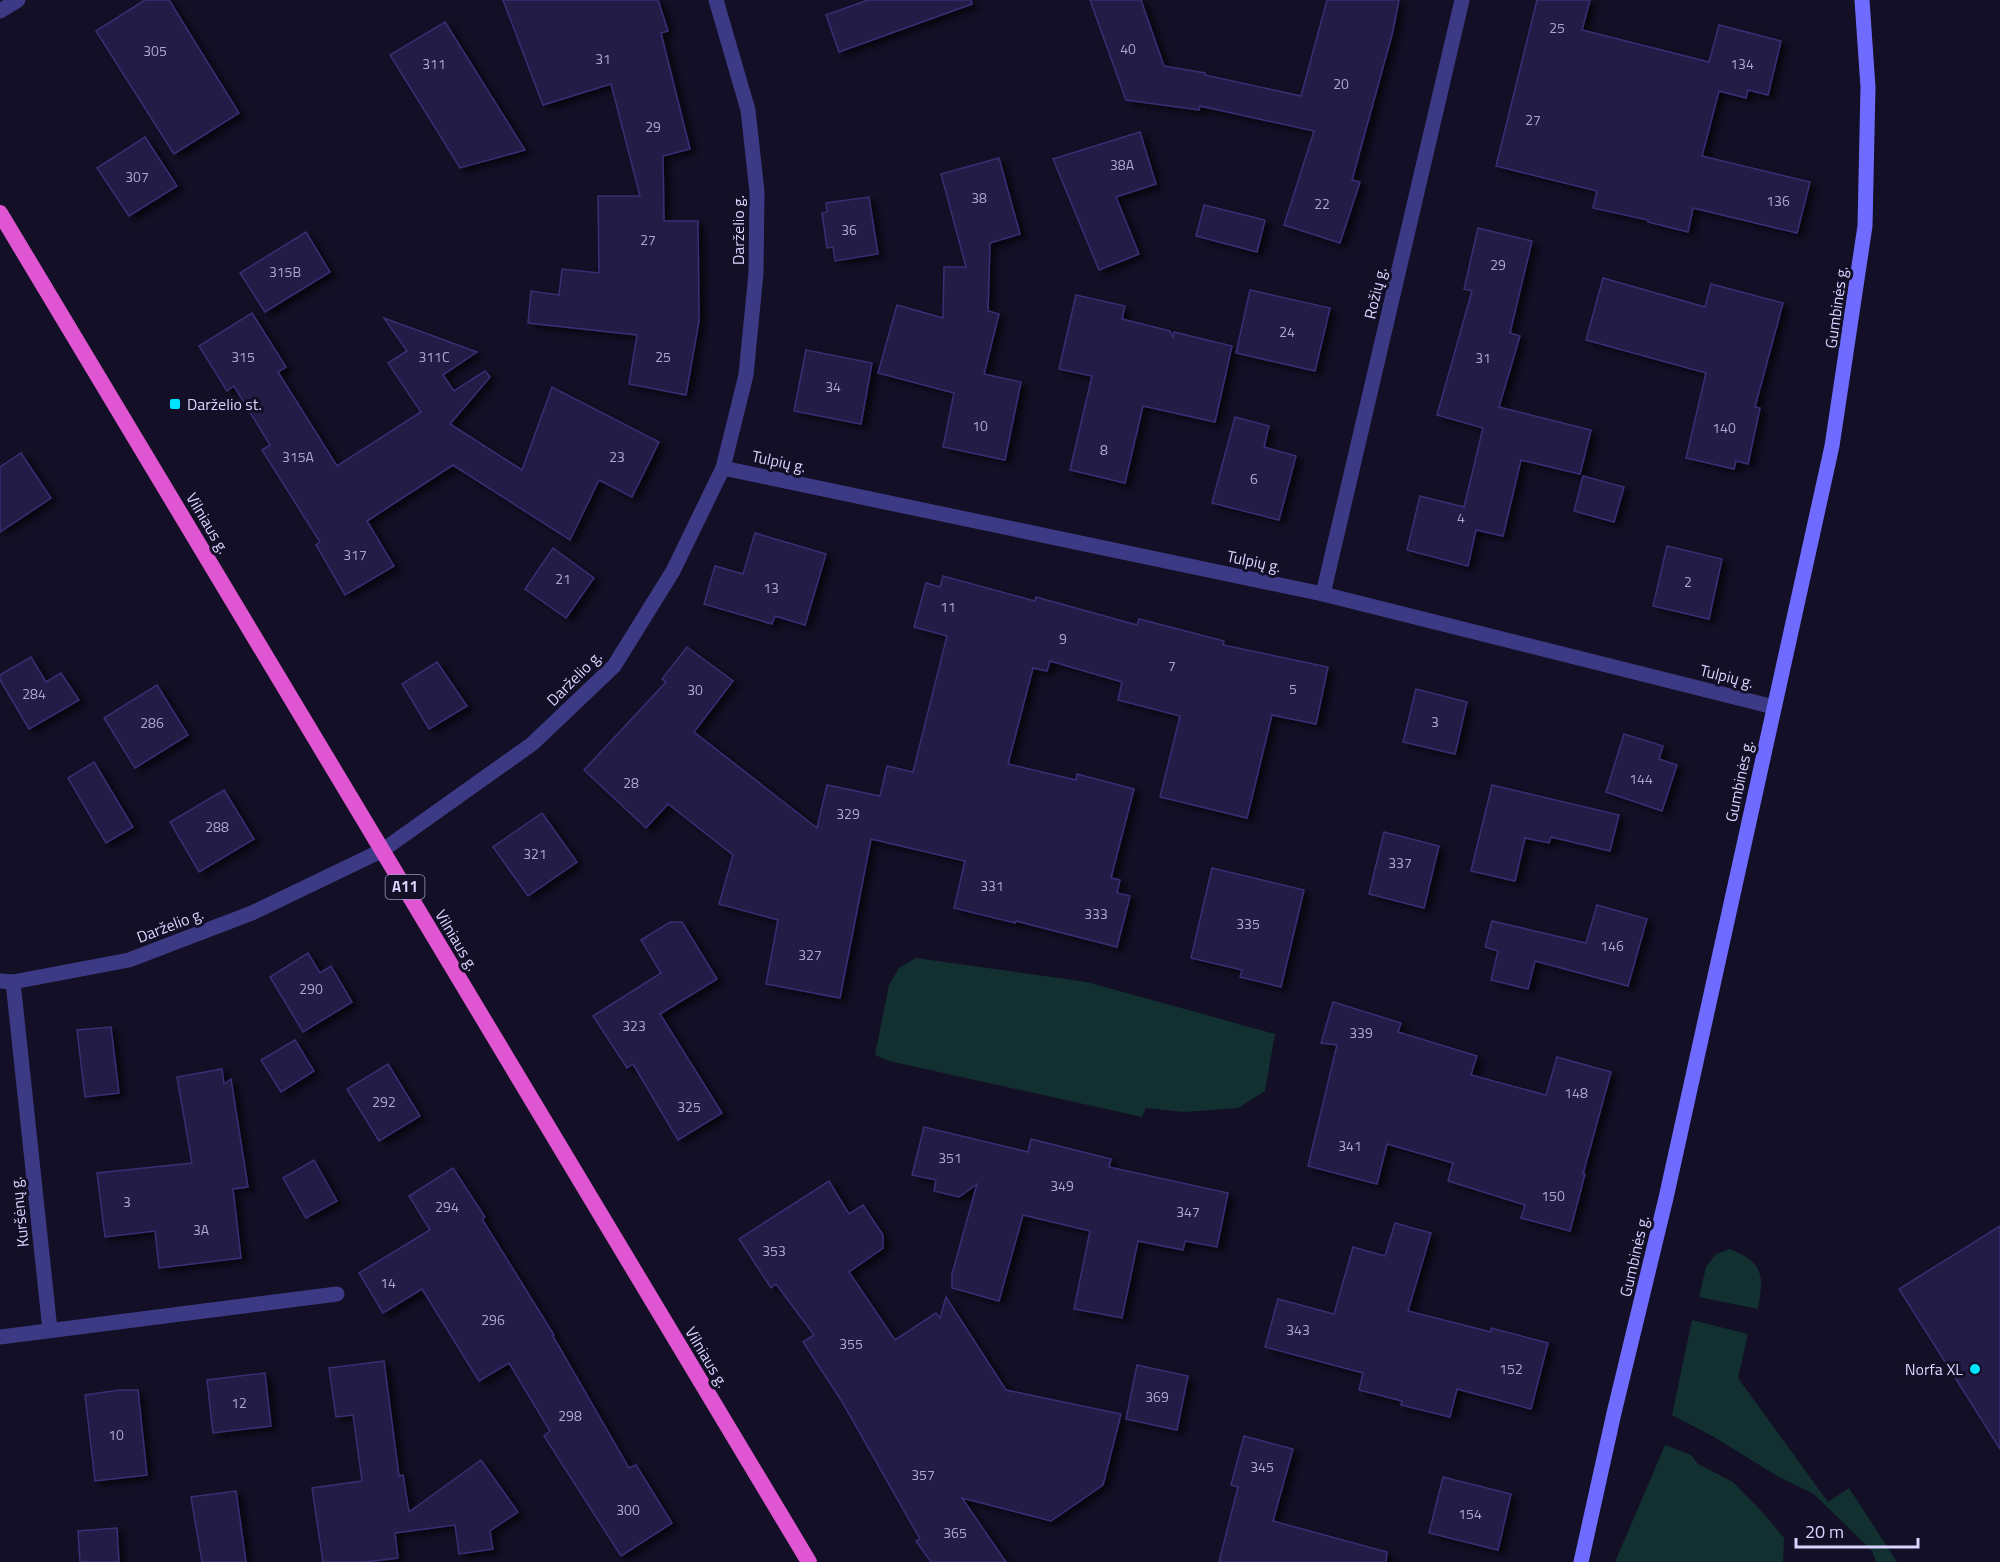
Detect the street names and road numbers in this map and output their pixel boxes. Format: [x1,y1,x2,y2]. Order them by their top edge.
street label: Darželio g. [726,195,750,265]
street label: Gumbinės g. [1818,264,1854,350]
street label: Rožių g. [1357,265,1393,321]
street label: Tulpių g. [750,444,808,478]
street label: Vilniaus g. [180,488,236,558]
street label: Tulpių g. [1225,544,1283,578]
street label: Darželio g. [541,645,607,711]
street label: Tulpių g. [1697,658,1757,694]
street label: Gumbinės g. [1719,738,1759,824]
road number: A11 [386,875,424,899]
street label: Darželio g. [133,901,207,949]
street label: Vilniaus g. [429,905,485,975]
street label: Kuršėnų g. [3,1176,35,1248]
street label: Gumbinės g. [1613,1213,1655,1299]
street label: Vilniaus g. [679,1322,735,1392]

